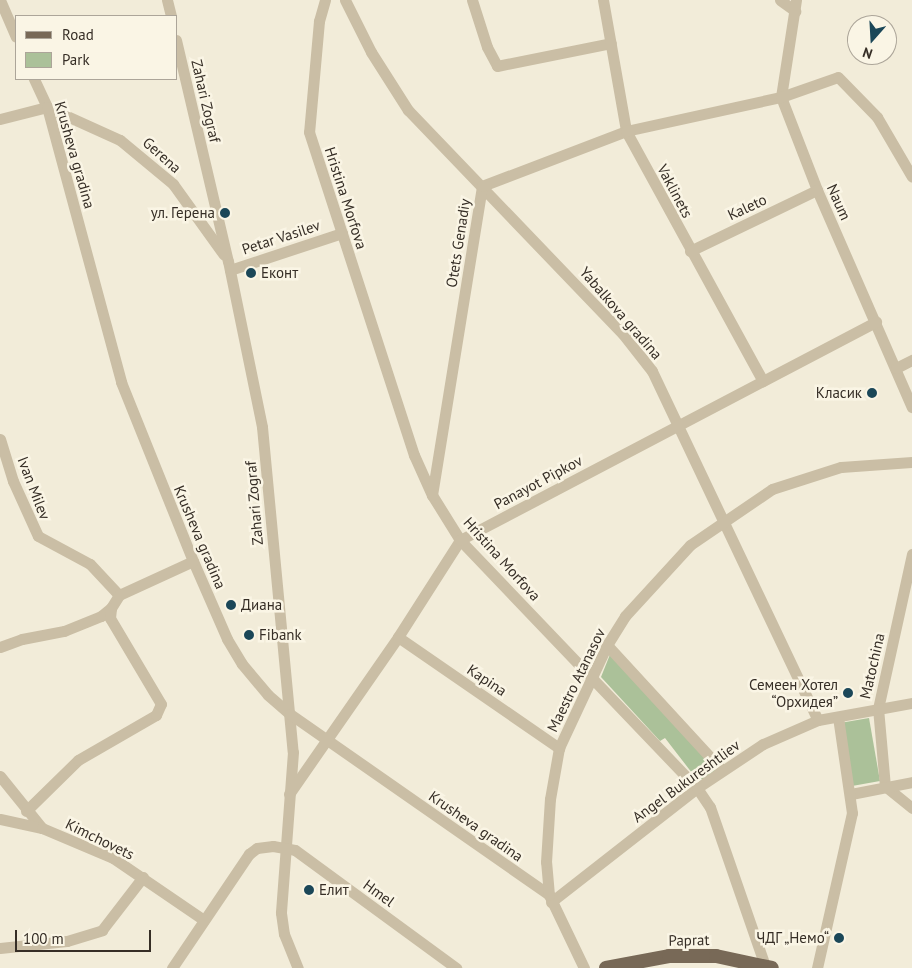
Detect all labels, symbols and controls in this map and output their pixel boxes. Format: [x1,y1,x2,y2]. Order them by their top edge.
legend [15,15,178,80]
north arrow [847,15,897,65]
text: Road [62,25,94,44]
text: N [860,43,875,63]
text: Park [62,50,90,69]
street label: Zahari Zograf [188,58,224,144]
street label: Krusheva gradina [51,99,99,211]
street label: Gerena [139,133,185,177]
street label: Hristina Morfova [321,145,371,251]
street label: Vaklinets [653,161,697,221]
street label: Naum [823,181,855,223]
street label: Kaleto [725,190,769,224]
street label: Otets Genadiy [442,197,474,289]
place label: ул. Герена [150,204,215,222]
marker: ул. Герена [219,207,231,219]
street label: Petar Vasilev [239,216,323,258]
street label: Yabalkova gradina [576,263,666,363]
place label: Еконт [261,264,298,282]
marker: Еконт [245,267,257,279]
place label: Класик [816,384,862,402]
marker: Класик [866,387,878,399]
street label: Panayot Pipkov [491,451,585,513]
street label: Ivan Milev [14,454,54,522]
street label: Zahari Zograf [241,460,267,546]
street label: Krusheva gradina [170,483,230,591]
street label: Hristina Morfova [460,513,544,605]
place label: Диана [241,596,282,614]
marker: Диана [225,599,237,611]
street label: Maestro Atanasov [543,625,609,735]
place label: Fibank [259,626,302,644]
marker: Fibank [243,629,255,641]
street label: Matochina [856,631,888,701]
street label: Kapina [464,660,510,700]
place label: Семеен Хотел “Орхидея” [748,675,838,710]
marker: Семеен Хотел “Орхидея” [842,687,854,699]
street label: Angel Bukureshtliev [629,736,743,826]
street label: Krusheva gradina [425,787,527,865]
street label: Kimchovets [63,815,137,863]
street label: Hmel [360,876,398,910]
place label: Елит [319,881,349,899]
marker: Елит [303,884,315,896]
scale bar [18,920,154,952]
text: 100 m [23,929,64,948]
place label: ЧДГ „Немо“ [754,929,829,947]
street label: Paprat [668,931,710,949]
marker: ЧДГ „Немо“ [833,932,845,944]

